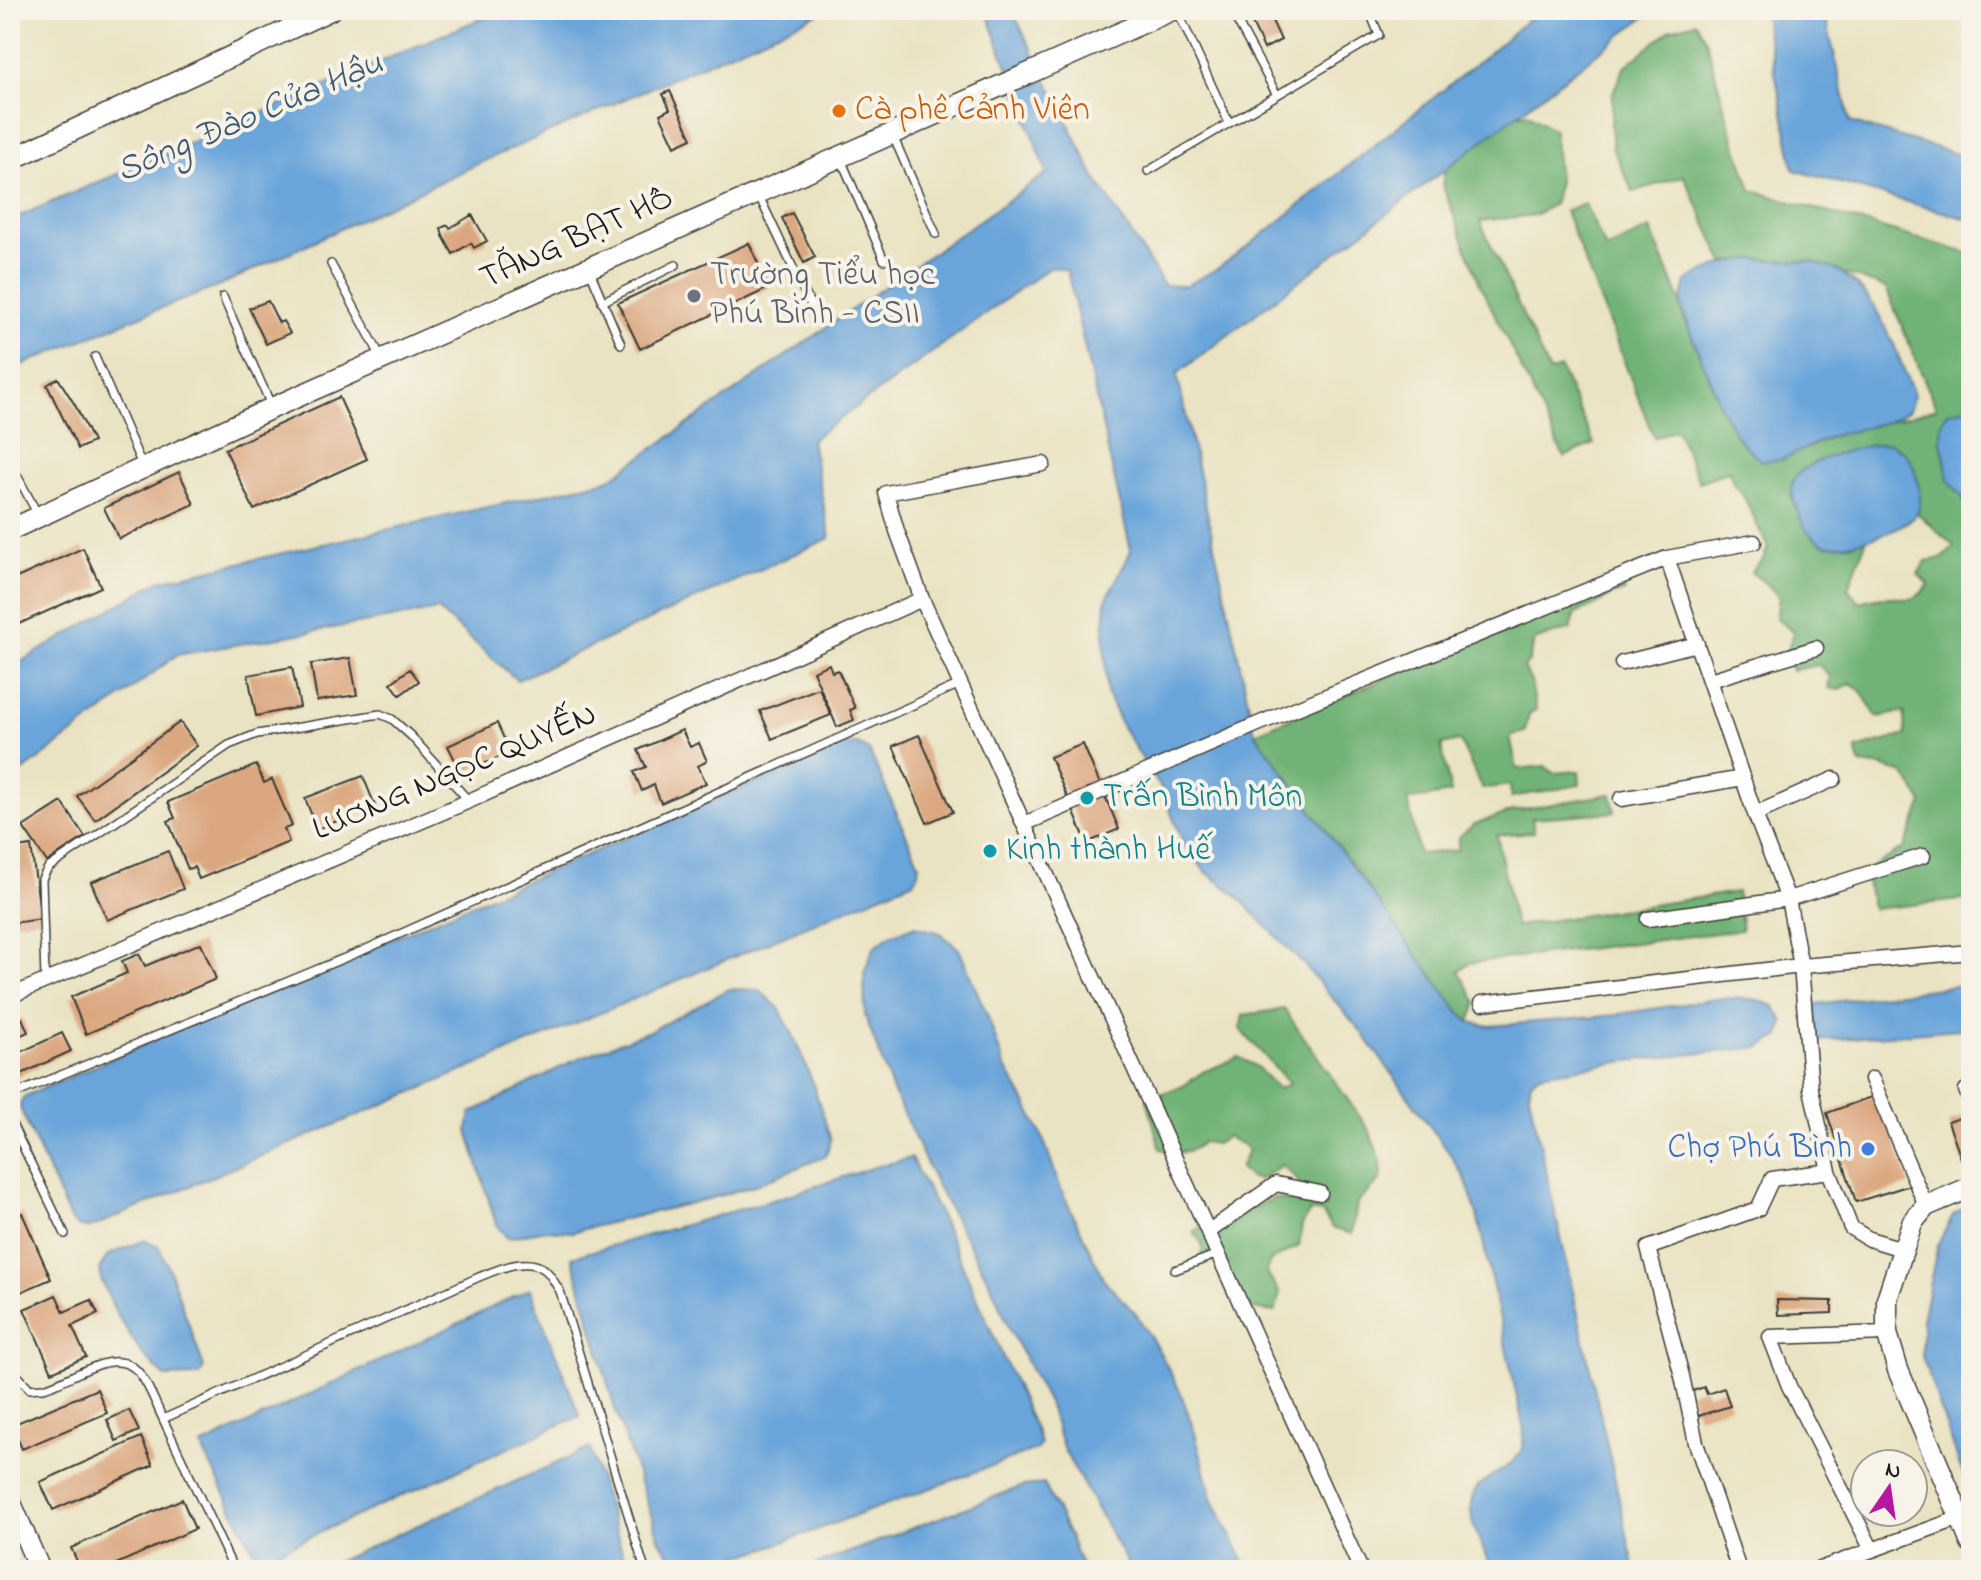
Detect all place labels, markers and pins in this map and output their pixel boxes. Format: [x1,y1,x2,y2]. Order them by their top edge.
place label: Cà phê Cảnh Viên [855,86,1090,136]
marker: Cà phê Cảnh Viên [830,102,848,120]
place label: Trường Tiểu học Phú Bình - CSII [710,251,936,340]
marker: Trường Tiểu học Phú Bình - CSII [685,287,703,305]
place label: Trấn Bình Môn [1103,773,1302,823]
marker: Trấn Bình Môn [1078,789,1096,807]
place label: Kinh thành Huế [1006,826,1213,876]
marker: Kinh thành Huế [981,842,999,860]
place label: Chợ Phú Bình [1667,1124,1852,1174]
marker: Chợ Phú Bình [1859,1140,1877,1158]

